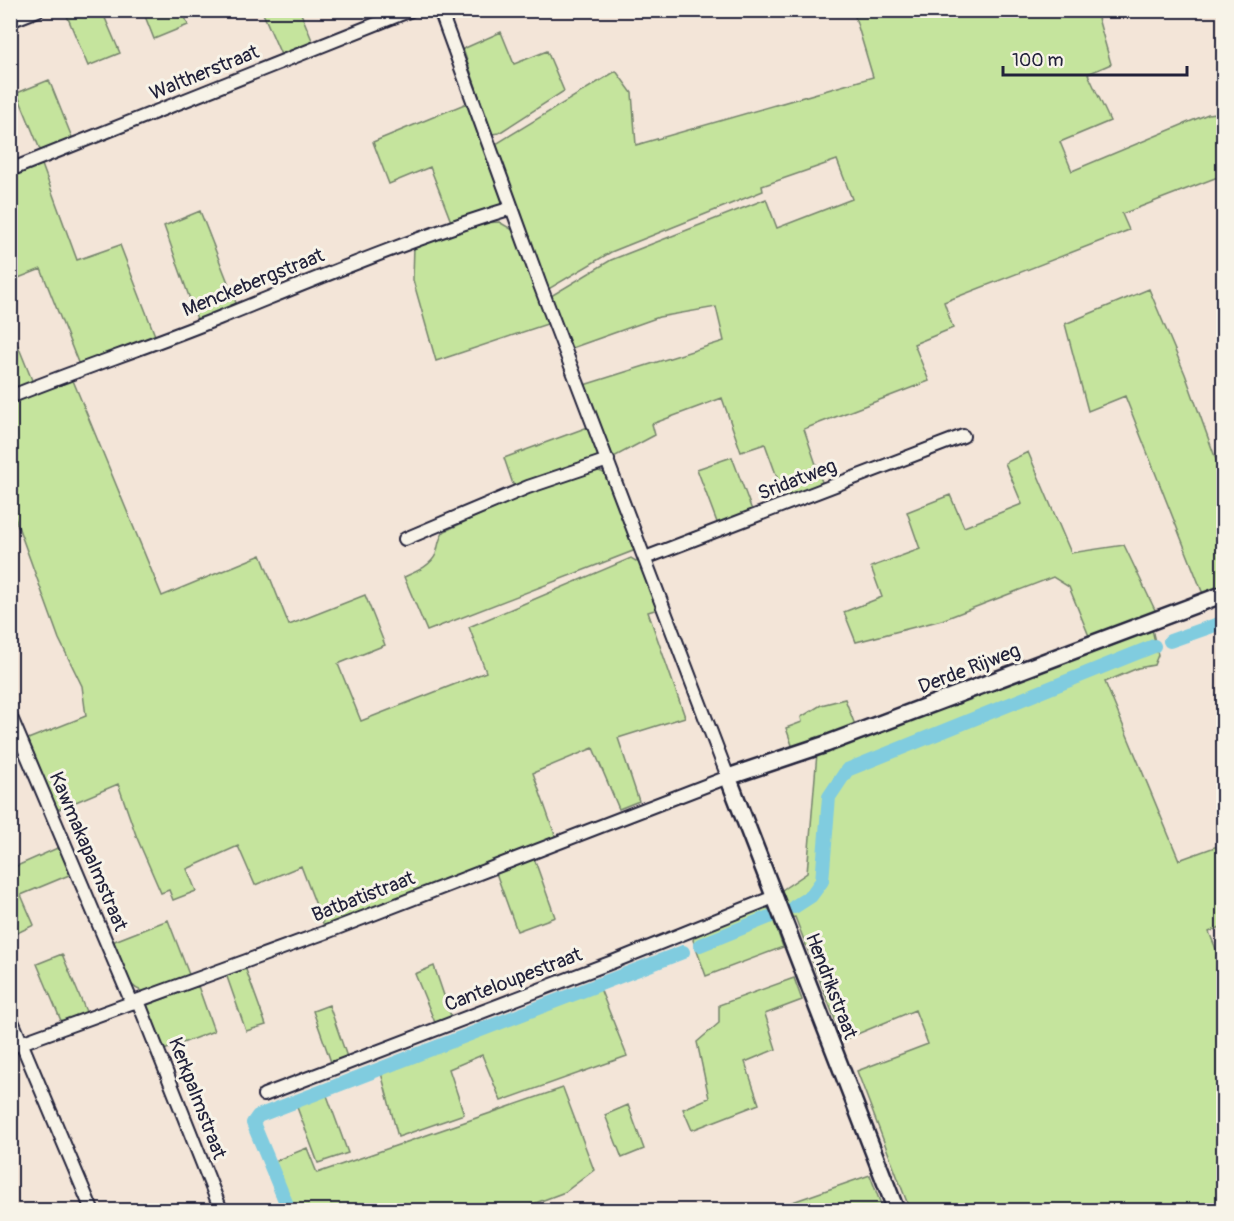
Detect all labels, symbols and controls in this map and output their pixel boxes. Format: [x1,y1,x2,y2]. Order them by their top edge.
street label: Waltherstraat [146,39,263,106]
scale bar [1003,39,1188,77]
text: 100 m [1012,49,1064,72]
street label: Menckebergstraat [179,242,329,322]
street label: Sridatweg [754,453,840,506]
street label: Derde Rijweg [915,638,1024,699]
street label: Kawmakapalmstraat [44,768,134,936]
street label: Batbatistraat [308,865,419,928]
street label: Hendrikstraat [800,930,864,1044]
street label: Canteloupestraat [441,941,586,1017]
street label: Kerkpalmstraat [163,1034,233,1164]

